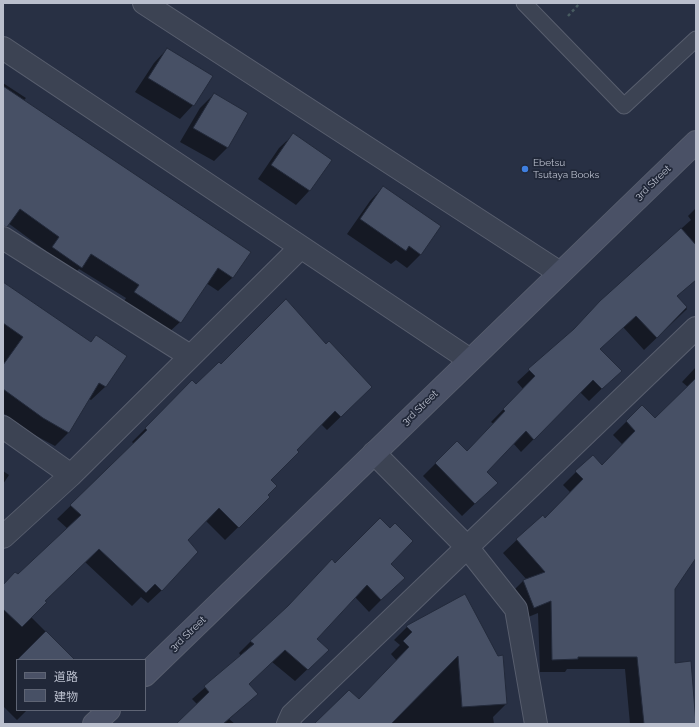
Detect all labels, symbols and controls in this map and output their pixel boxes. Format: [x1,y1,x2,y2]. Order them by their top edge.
place label: Ebetsu Tsutaya Books [533,157,599,180]
street label: 3rd Street [633,163,673,203]
marker: Ebetsu Tsutaya Books [520,164,530,174]
street label: 3rd Street [400,388,440,428]
street label: 3rd Street [168,614,208,654]
legend [16,659,146,711]
text: 道路 [54,670,78,684]
text: 建物 [54,690,78,704]

